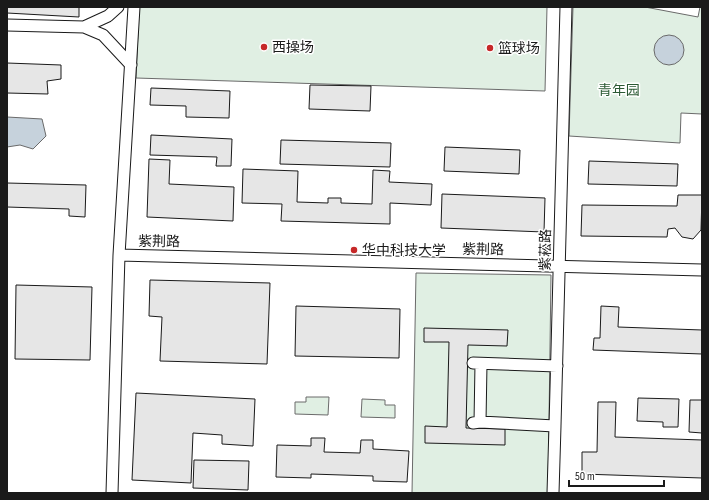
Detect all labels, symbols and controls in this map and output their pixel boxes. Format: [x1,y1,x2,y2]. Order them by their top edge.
place label: 西操场 [272,39,314,56]
place label: 篮球场 [498,40,540,57]
marker: 西操场 [259,42,269,52]
marker: 篮球场 [485,43,495,53]
park label: 青年园 [598,82,640,99]
street label: 紫菘路 [537,229,554,271]
street label: 紫荆路 [138,233,180,250]
street label: 紫荆路 [462,241,504,258]
place label: 华中科技大学 [362,242,446,259]
marker: 华中科技大学 [349,245,359,255]
scale bar [569,462,664,488]
text: 50 m [575,469,595,484]

